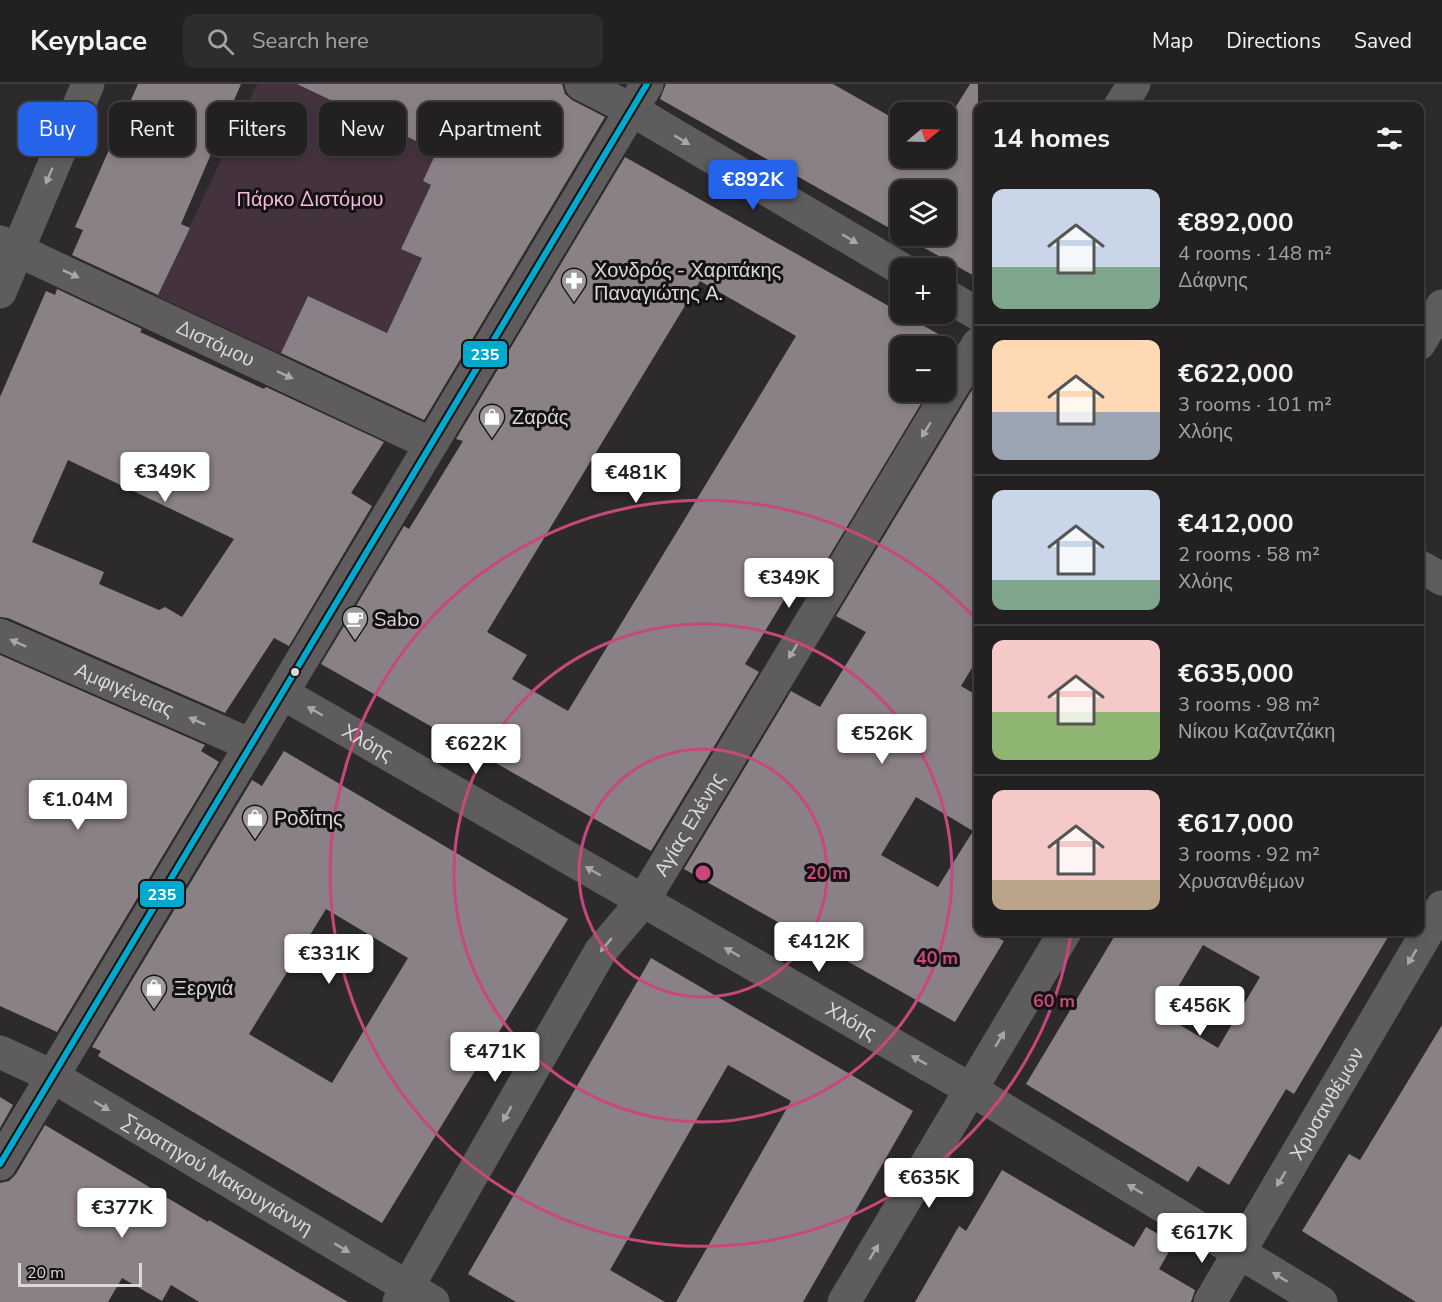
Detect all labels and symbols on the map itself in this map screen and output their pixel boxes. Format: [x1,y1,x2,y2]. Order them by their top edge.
north arrow [890,102,956,168]
one-way arrow [674,134,690,145]
pin: €892K [711,160,795,211]
one-way arrow [44,168,54,186]
park label: Πάρκο Διστόμου [236,186,384,213]
one-way arrow [842,233,858,244]
place label: Χονδρός - Χαριτάκης Παναγιώτης Α. [594,257,782,307]
pharmacy icon: Χονδρός - Χαριτάκης Παναγιώτης Α. [559,266,589,304]
one-way arrow [62,270,79,279]
street label: Διστόμου [172,313,259,373]
line badge: 235 [462,340,508,368]
text: 235 [471,344,499,366]
one-way arrow [277,371,294,380]
shop icon: Ζαράς [477,402,507,440]
place label: Ζαράς [512,404,569,431]
one-way arrow [921,422,932,438]
pin: €349K [123,452,207,503]
pin: €481K [594,453,678,504]
pin: €349K [747,558,831,609]
cafe icon: Sabo [340,604,370,642]
place label: Sabo [374,606,420,633]
one-way arrow [9,638,27,648]
one-way arrow [788,643,799,659]
street label: Αμφιγένειας [71,657,178,724]
unlabelled marker [289,666,301,678]
one-way arrow [306,706,323,716]
pin: €526K [840,714,924,765]
one-way arrow [188,716,206,725]
street label: Χλόης [337,717,398,768]
pin: €622K [434,724,518,775]
street label: Αγίας Ελένης [648,767,732,881]
pin: €1.04M [29,780,127,831]
shop icon: Ροδίτης [240,803,270,841]
place label: Ροδίτης [274,805,343,832]
text: 20 m [806,861,848,885]
centre of rings [693,863,713,883]
one-way arrow [584,867,601,877]
line badge: 235 [139,880,185,908]
text: 235 [148,884,176,906]
pin: €412K [777,922,861,973]
pin: €331K [287,934,371,985]
one-way arrow [599,937,612,953]
text: 40 m [916,946,958,970]
one-way arrow [723,947,740,957]
one-way arrow [1407,949,1418,965]
shop icon: Ξεργιά [139,973,169,1011]
place label: Ξεργιά [174,975,233,1002]
pin: €456K [1158,986,1242,1037]
text: 60 m [1033,989,1075,1013]
street label: Χλόης [821,996,882,1047]
one-way arrow [994,1031,1005,1047]
pin: €471K [453,1032,537,1083]
street label: Χρυσανθέμων [1283,1043,1371,1165]
one-way arrow [910,1055,927,1065]
one-way arrow [94,1100,110,1111]
one-way arrow [502,1105,512,1122]
street label: Στρατηγού Μακρυγιάννη [117,1108,318,1242]
pin: €635K [887,1158,971,1209]
one-way arrow [1276,1171,1286,1188]
one-way arrow [1127,1183,1143,1194]
pin: €377K [80,1188,164,1239]
pin: €617K [1160,1213,1244,1264]
one-way arrow [334,1243,350,1254]
one-way arrow [868,1244,879,1260]
scale bar [18,1260,142,1288]
one-way arrow [1272,1271,1288,1282]

